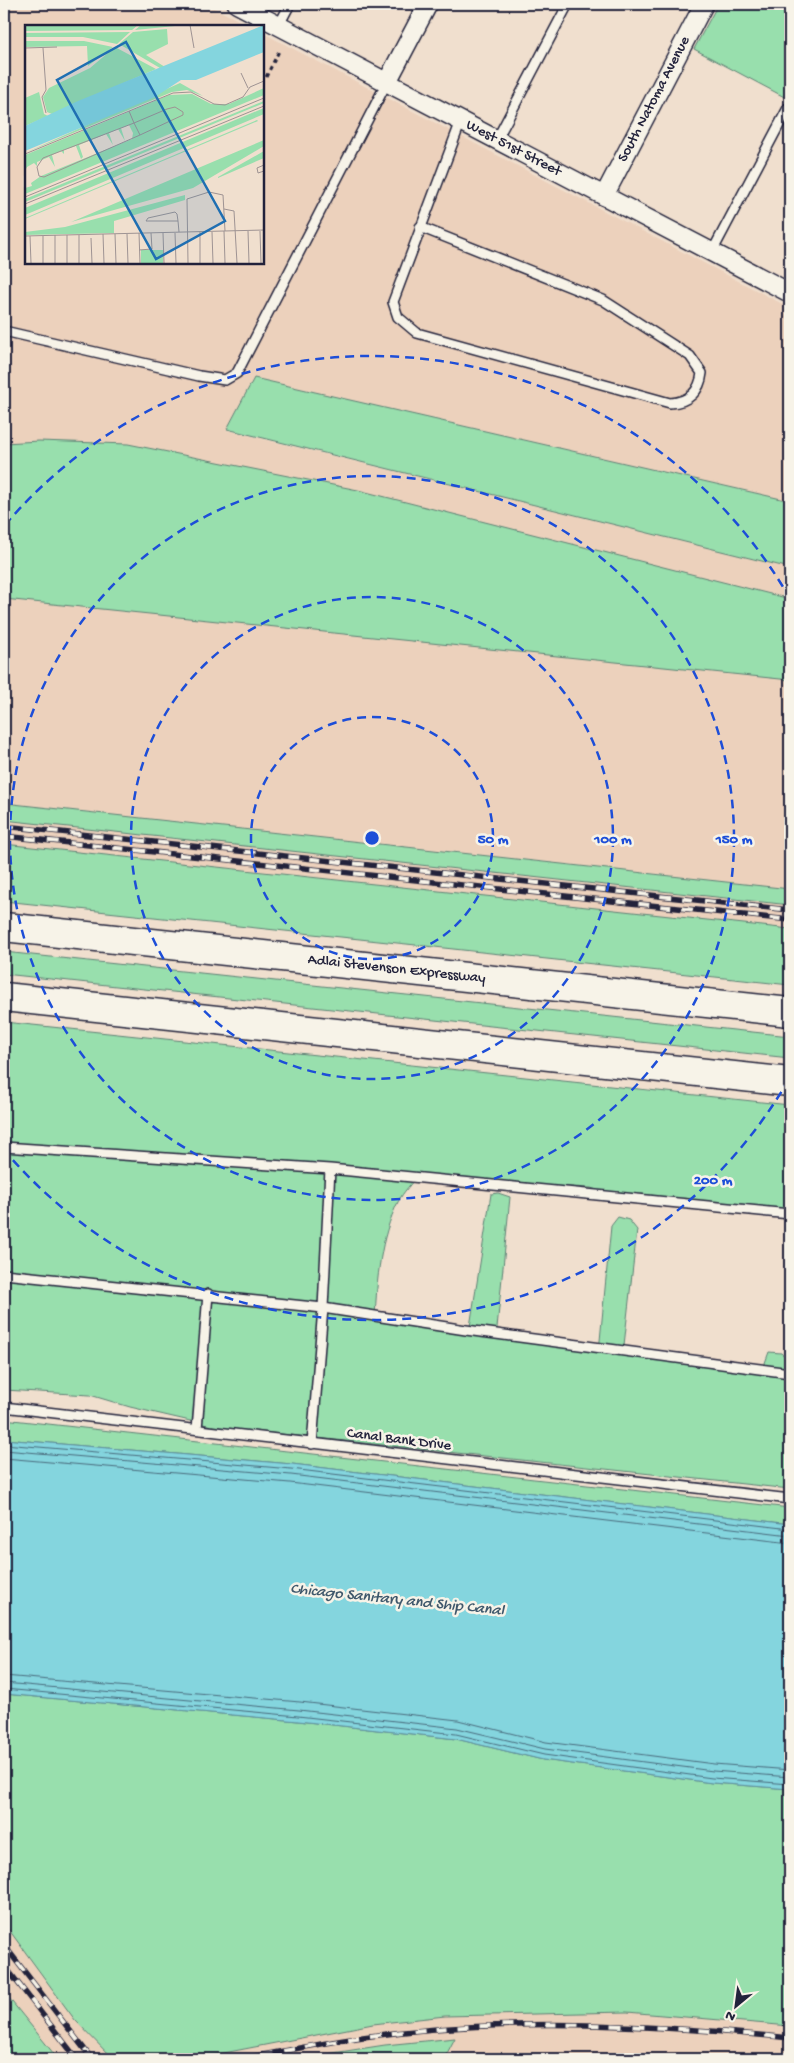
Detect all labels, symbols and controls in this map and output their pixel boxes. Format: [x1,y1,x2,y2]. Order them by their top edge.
inset map [25,25,264,264]
street label: South Natoma Avenue [614,33,695,165]
street label: West 51st Street [463,116,566,182]
centre of rings [363,829,381,847]
text: 50 m [478,831,509,849]
text: 100 m [593,831,632,849]
text: 150 m [715,831,753,849]
street label: Adlai Stevenson Expressway [307,951,487,988]
text: 200 m [694,1172,733,1190]
street label: Canal Bank Drive [346,1425,452,1455]
water label: Chicago Sanitary and Ship Canal [289,1580,506,1622]
north arrow [712,1980,762,2030]
text: N [723,2006,739,2025]

